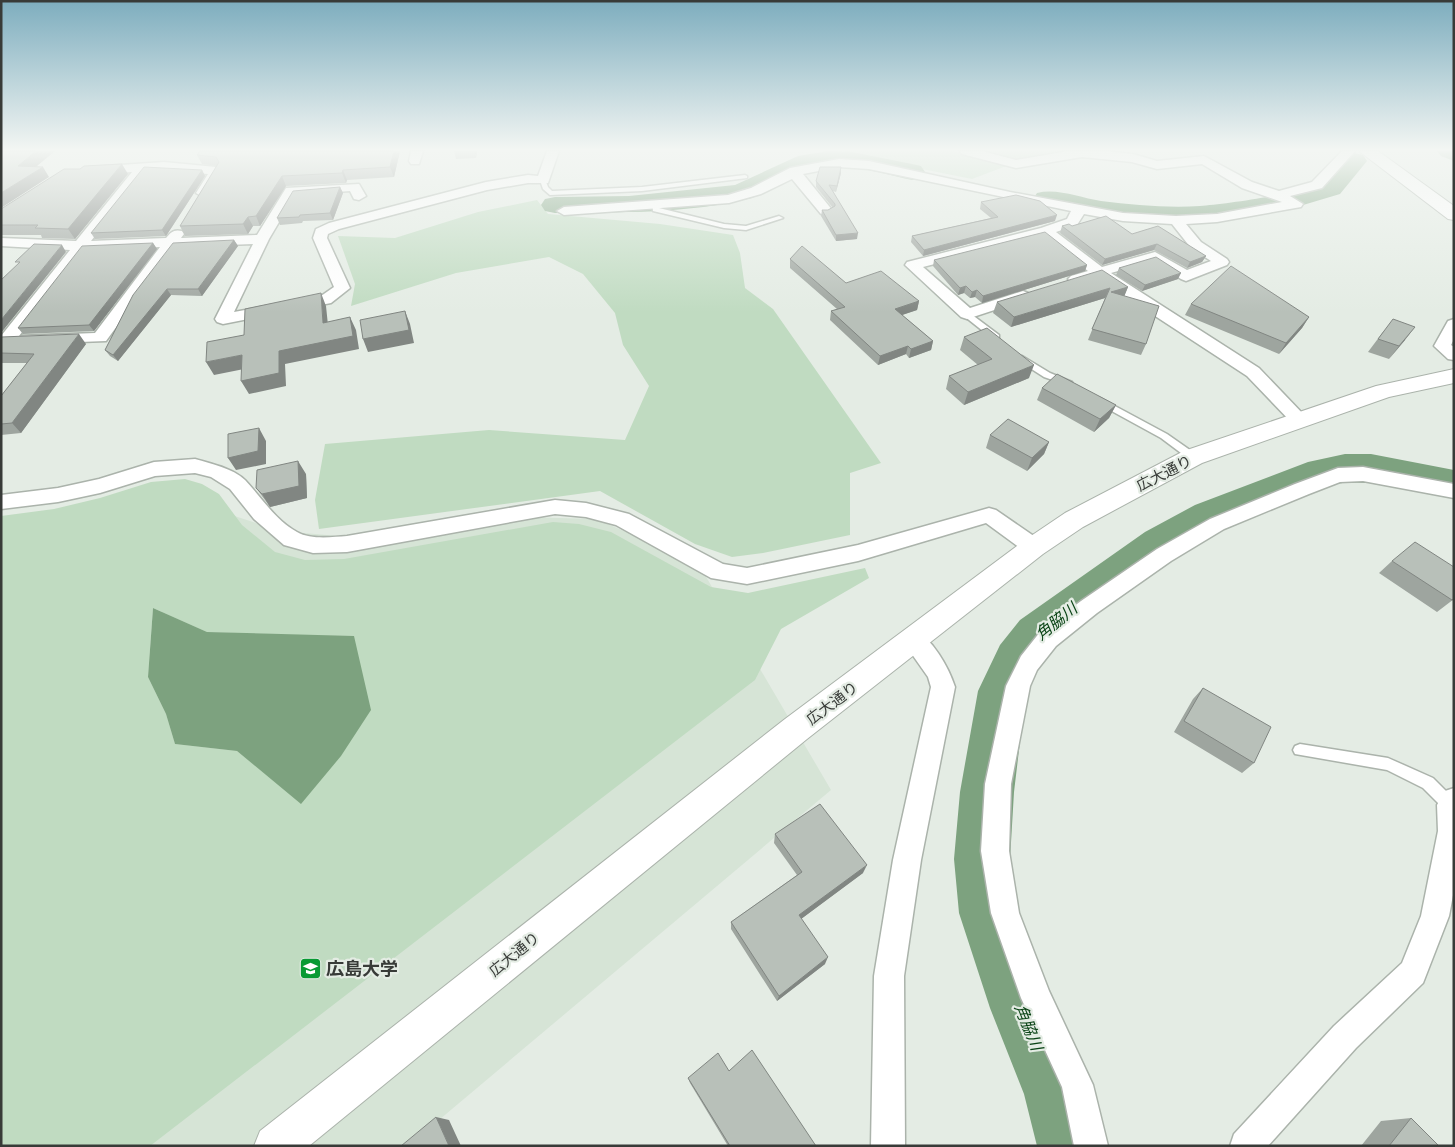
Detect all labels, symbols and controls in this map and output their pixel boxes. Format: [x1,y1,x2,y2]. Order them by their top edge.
street label: 広大通り [1133,451,1195,495]
water label: 角脇川 [1031,597,1082,644]
street label: 広大通り [802,677,862,729]
street label: 広大通り [485,928,543,980]
school or university icon: 広島大学 [298,956,322,980]
place label: 広島大学 [326,957,398,980]
water label: 角脇川 [1011,1001,1048,1055]

